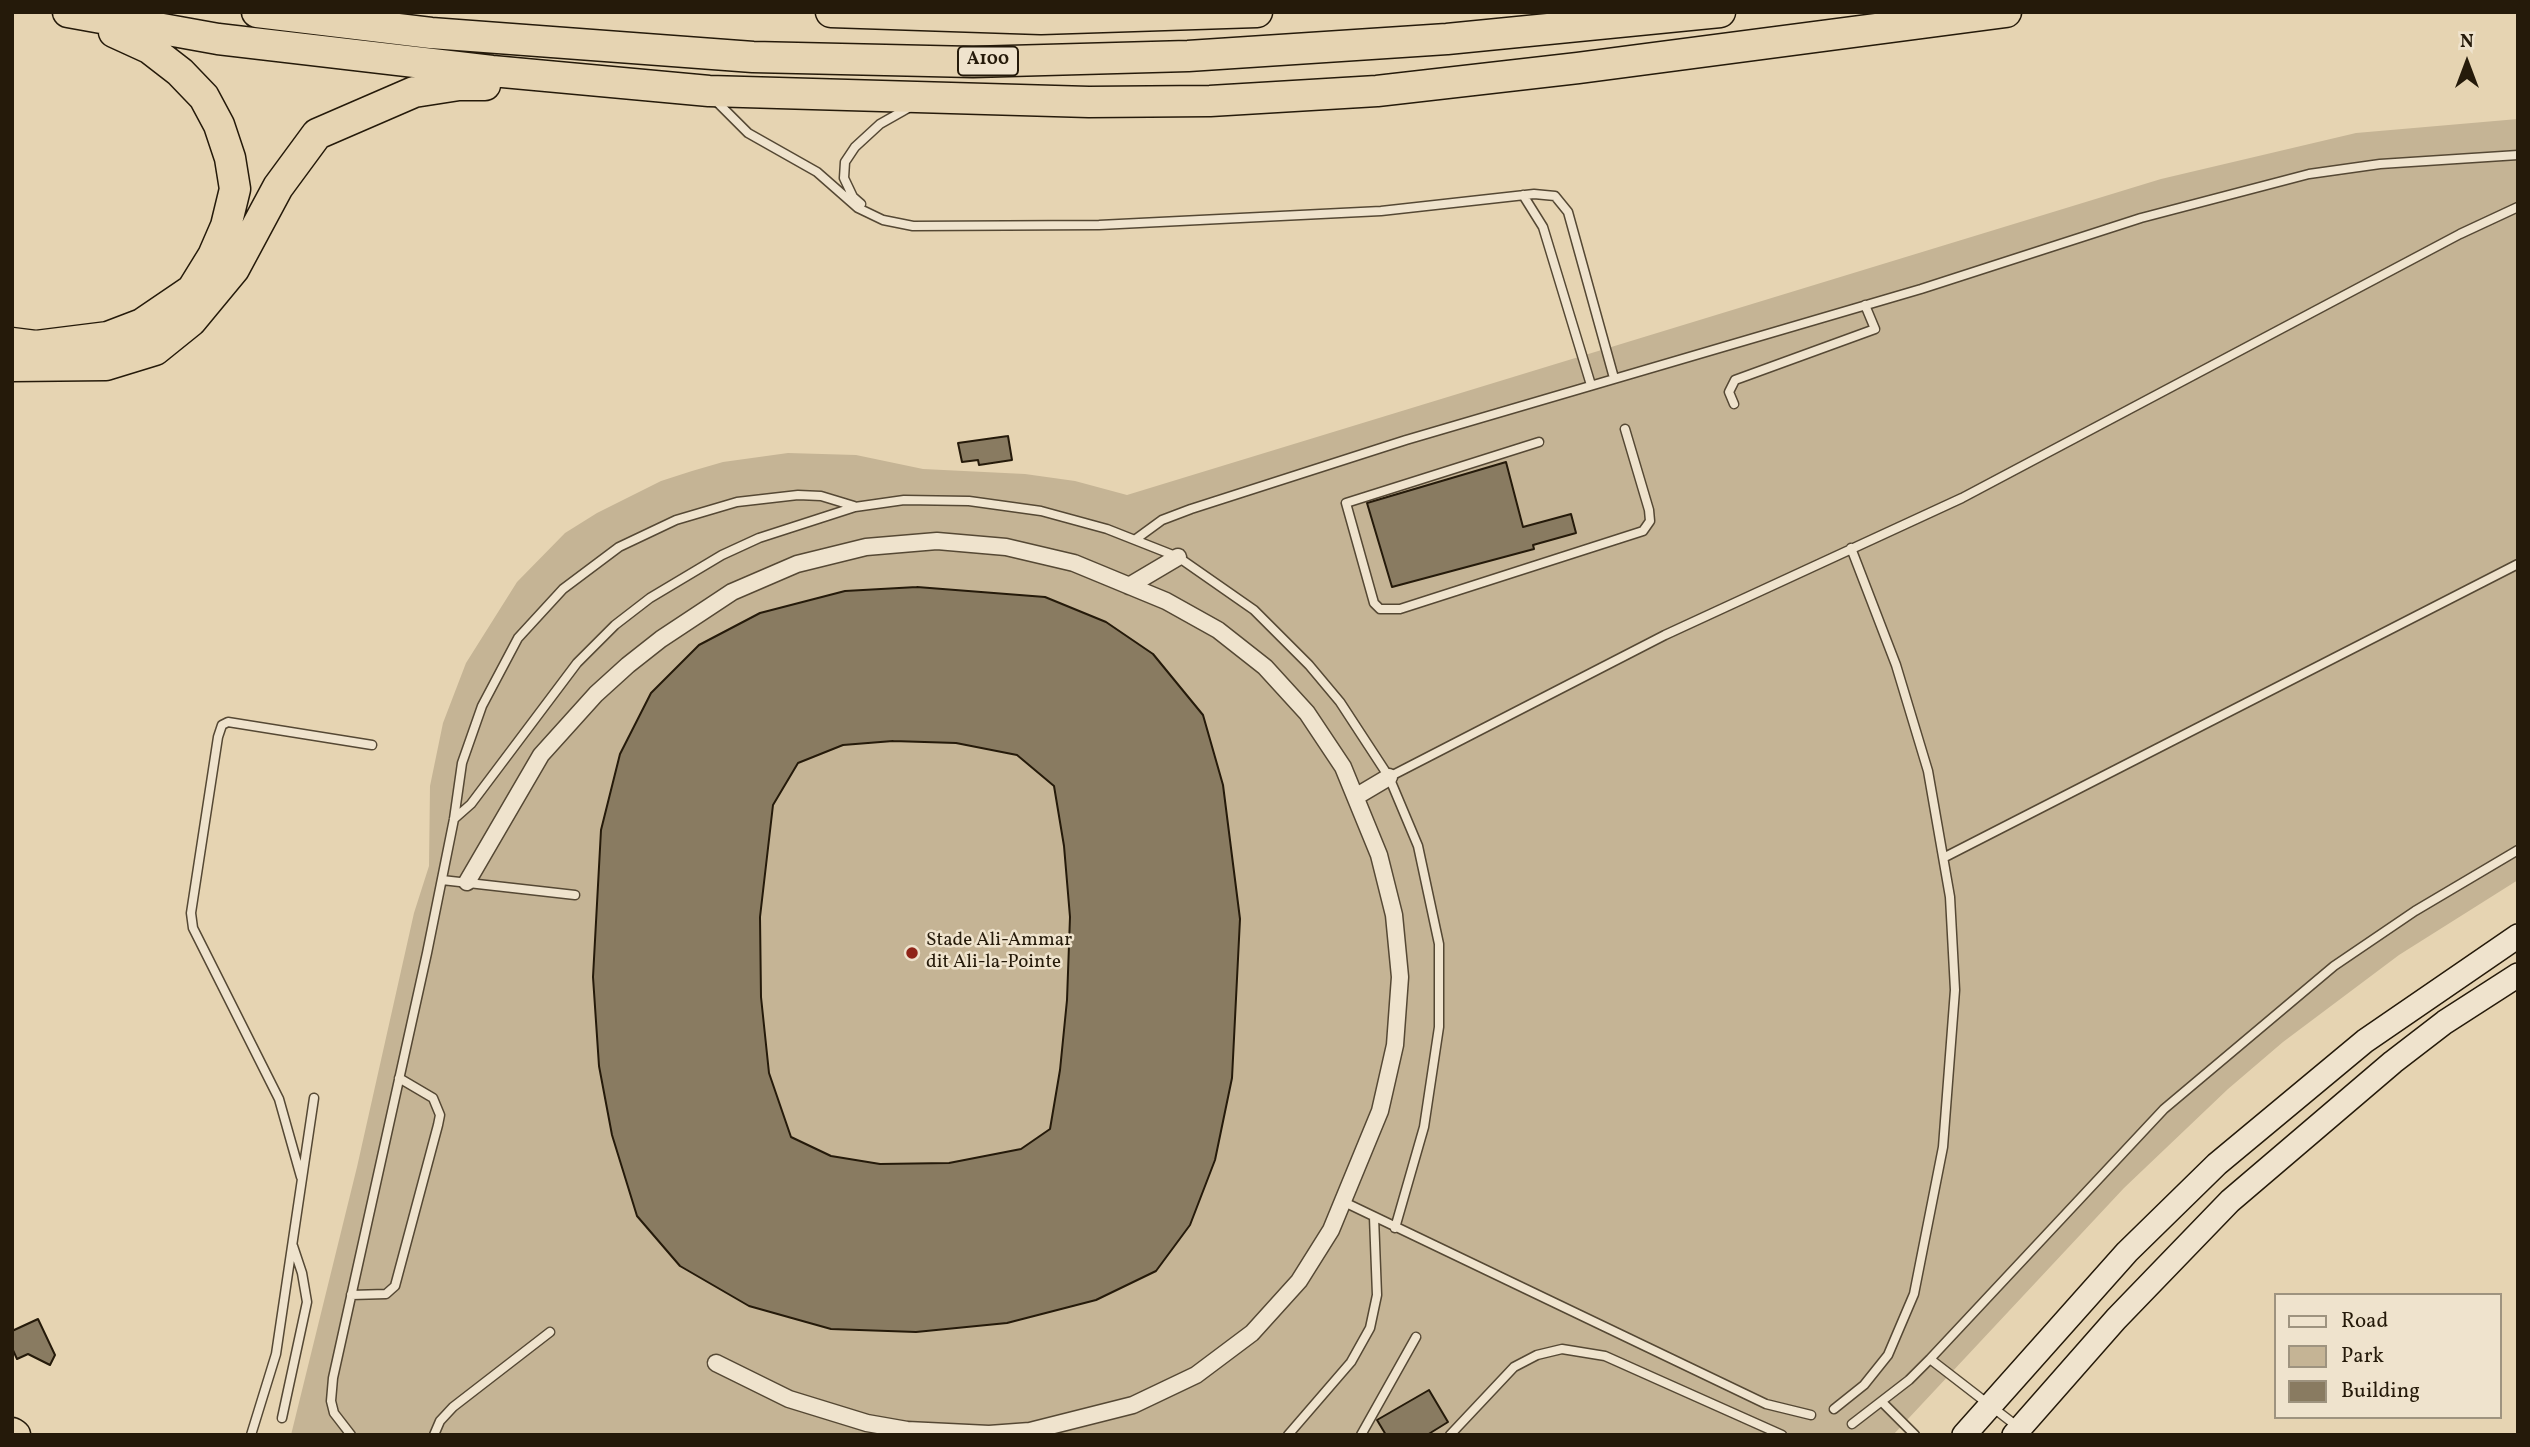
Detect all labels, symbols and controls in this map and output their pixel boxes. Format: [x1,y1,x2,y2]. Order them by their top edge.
north arrow [2432,28,2502,98]
text: N [2460,29,2474,55]
road number: A100 [958,46,1018,76]
place label: Stade Ali-Ammar dit Ali-la-Pointe [926,931,1072,975]
marker: Stade Ali-Ammar dit Ali-la-Pointe [904,945,920,961]
legend [2274,1293,2502,1419]
text: Road [2341,1307,2388,1336]
text: Park [2341,1342,2384,1371]
text: Building [2341,1377,2420,1406]

